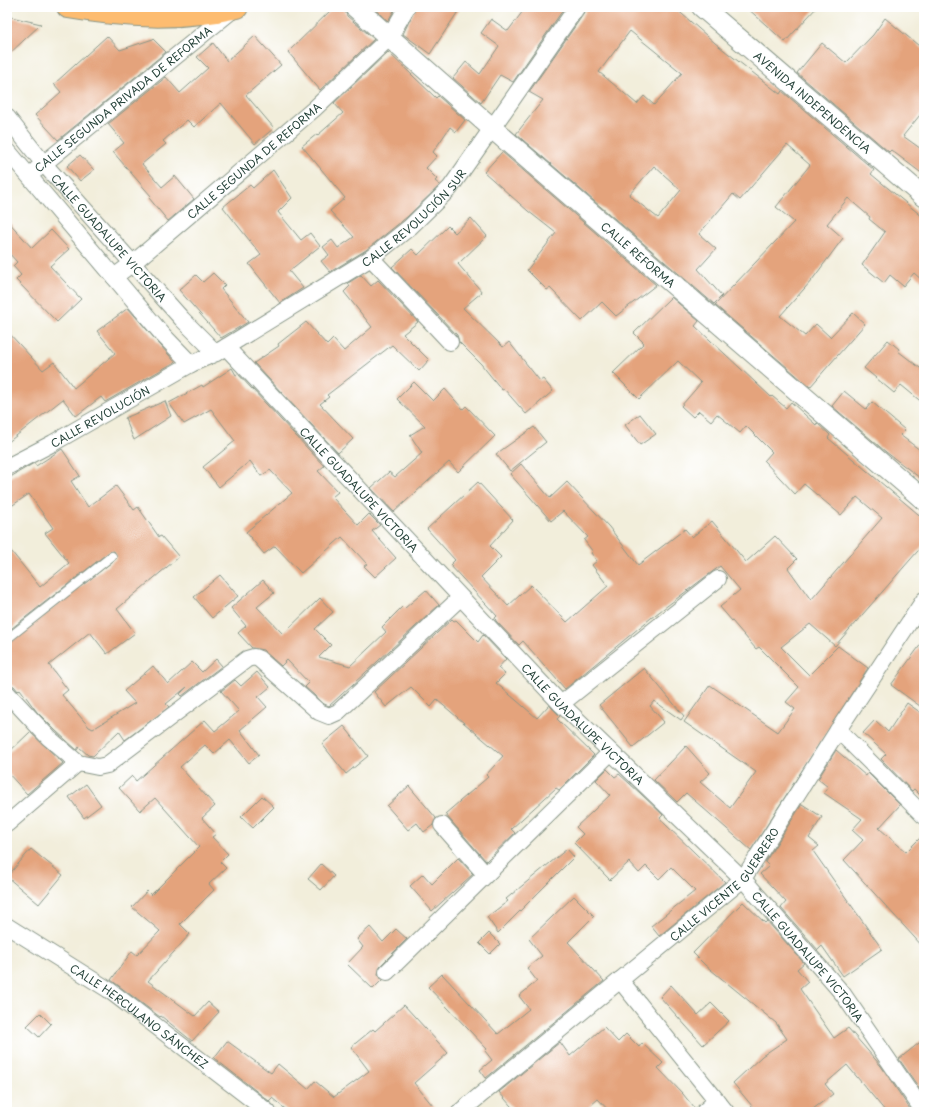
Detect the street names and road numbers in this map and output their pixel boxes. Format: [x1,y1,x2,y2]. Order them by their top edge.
street label: CALLE SEGUNDA PRIVADA DE REFORMA [31,22,215,176]
street label: AVENIDA INDEPENDENCIA [750,47,875,157]
street label: CALLE SEGUNDA DE REFORMA [183,98,325,223]
street label: CALLE REVOLUCIÓN SUR [358,165,470,270]
street label: CALLE GUADALUPE VICTORIA [48,170,171,306]
street label: CALLE REFORMA [597,217,679,291]
street label: CALLE REVOLUCIÓN [47,381,153,451]
street label: CALLE GUADALUPE VICTORIA [296,423,423,556]
street label: CALLE GUADALUPE VICTORIA [518,659,648,789]
street label: CALLE VICENTE GUERRERO [666,824,783,945]
street label: CALLE GUADALUPE VICTORIA [748,887,868,1025]
street label: CALLE HERCULANO SÁNCHEZ [67,959,212,1072]

